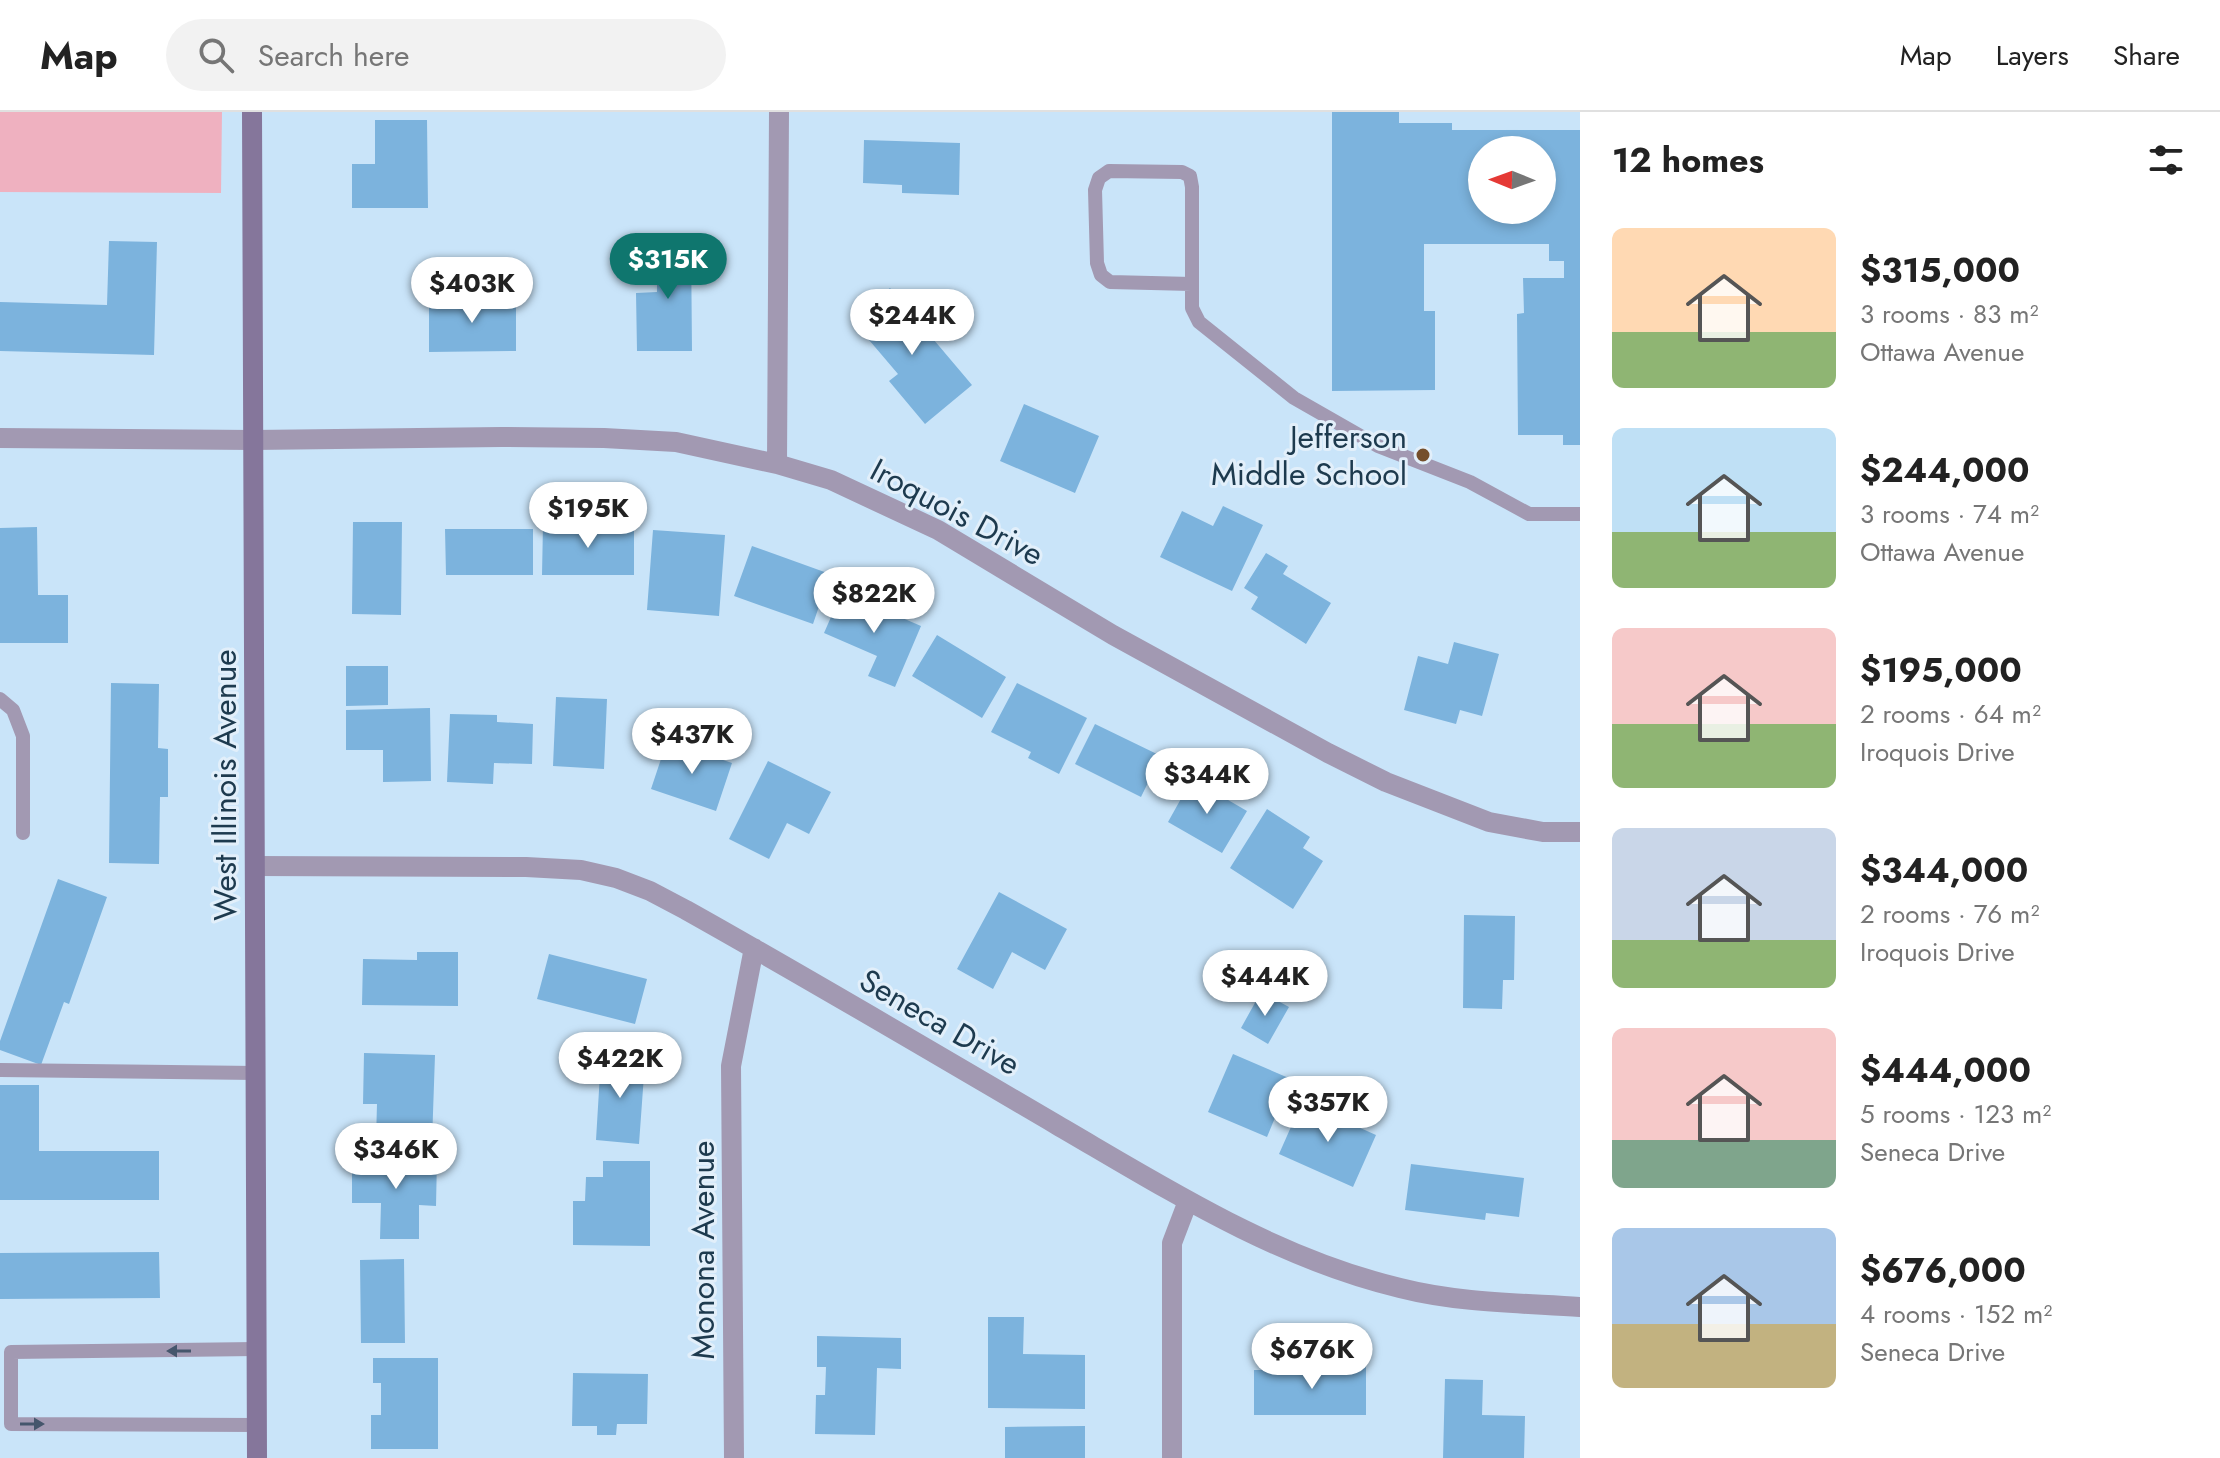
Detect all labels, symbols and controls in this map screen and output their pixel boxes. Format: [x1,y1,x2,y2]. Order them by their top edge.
search box [166,19,726,91]
text: Map [40,28,118,83]
icon: search [194,33,238,77]
text: Search here [258,34,410,77]
text: Map [1900,35,1952,76]
text: Layers [1996,35,2069,76]
text: Share [2113,35,2180,76]
north arrow [1468,136,1556,224]
map controls [1468,136,1556,224]
text: 12 homes [1612,136,1764,185]
icon: filters [2144,138,2188,182]
pin: $315K [612,233,724,301]
text: $315K [628,240,708,278]
text: $315,000 [1860,246,2020,295]
pin: $403K [416,257,528,325]
icon: home [1676,260,1772,356]
text: $403K [429,264,515,302]
pin: $244K [856,289,968,357]
text: 3 rooms · 83 m² [1860,295,2039,333]
text: $244K [868,296,956,334]
text: Ottawa Avenue [1860,333,2024,371]
place label: Jefferson Middle School [1211,414,1407,497]
marker: Jefferson Middle School [1414,446,1432,464]
text: $244,000 [1860,446,2029,495]
street label: Iroquois Drive [862,447,1052,577]
icon: home [1676,460,1772,556]
pin: $195K [532,482,644,550]
text: $195K [547,489,629,527]
text: 3 rooms · 74 m² [1860,495,2039,533]
text: Ottawa Avenue [1860,533,2024,571]
pin: $822K [818,567,930,635]
text: $822K [832,574,916,612]
text: $195,000 [1860,646,2022,695]
street label: West Illinois Avenue [202,649,248,921]
icon: home [1676,660,1772,756]
text: 2 rooms · 64 m² [1860,695,2041,733]
pin: $437K [636,708,748,776]
text: $437K [650,715,734,753]
text: Iroquois Drive [1860,733,2015,771]
pin: $344K [1151,748,1263,816]
text: $344K [1164,755,1250,793]
text: $344,000 [1860,846,2028,895]
icon: home [1676,860,1772,956]
text: 2 rooms · 76 m² [1860,895,2039,933]
text: Iroquois Drive [1860,933,2015,971]
pin: $444K [1209,950,1321,1018]
street label: Seneca Drive [851,957,1029,1087]
text: $444K [1221,957,1309,995]
pin: $422K [564,1032,676,1100]
text: $422K [577,1039,663,1077]
text: $444,000 [1860,1046,2031,1095]
icon: home [1676,1060,1772,1156]
pin: $357K [1272,1076,1384,1144]
text: $357K [1287,1083,1369,1121]
text: 5 rooms · 123 m² [1860,1095,2051,1133]
pin: $346K [340,1123,452,1191]
text: $346K [353,1130,439,1168]
text: Seneca Drive [1860,1133,2005,1171]
street label: Monona Avenue [680,1140,726,1360]
text: $676,000 [1860,1246,2026,1295]
icon: home [1676,1260,1772,1356]
text: 4 rooms · 152 m² [1860,1295,2052,1333]
pin: $676K [1256,1323,1368,1391]
text: $676K [1270,1330,1354,1368]
text: Seneca Drive [1860,1333,2005,1371]
one-way arrow [166,1345,191,1357]
one-way arrow [20,1418,45,1430]

